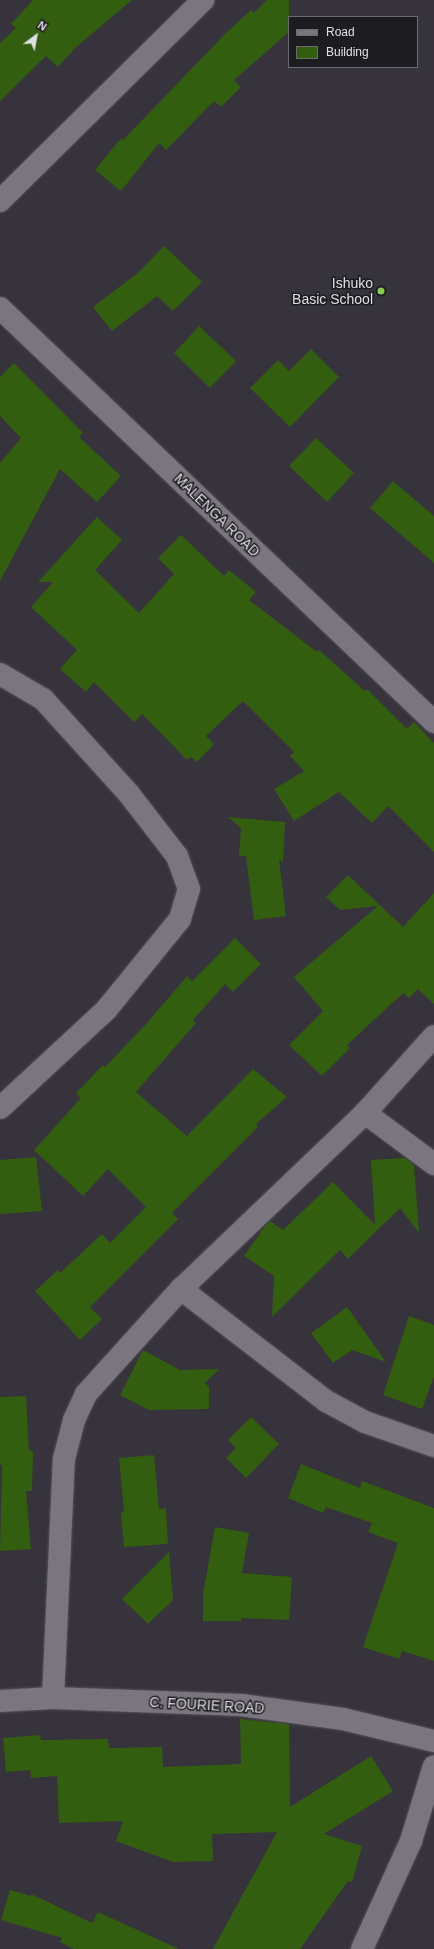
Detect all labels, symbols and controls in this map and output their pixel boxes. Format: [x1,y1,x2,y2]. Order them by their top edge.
north arrow [16,16,56,56]
legend [288,16,418,68]
text: N [36,19,49,33]
text: Road [326,25,355,39]
text: Building [326,45,369,59]
place label: Ishuko Basic School [292,275,373,308]
marker: Ishuko Basic School [376,286,386,296]
street label: MALENGA ROAD [171,470,263,560]
street label: C. FOURIE ROAD [149,1694,265,1716]

